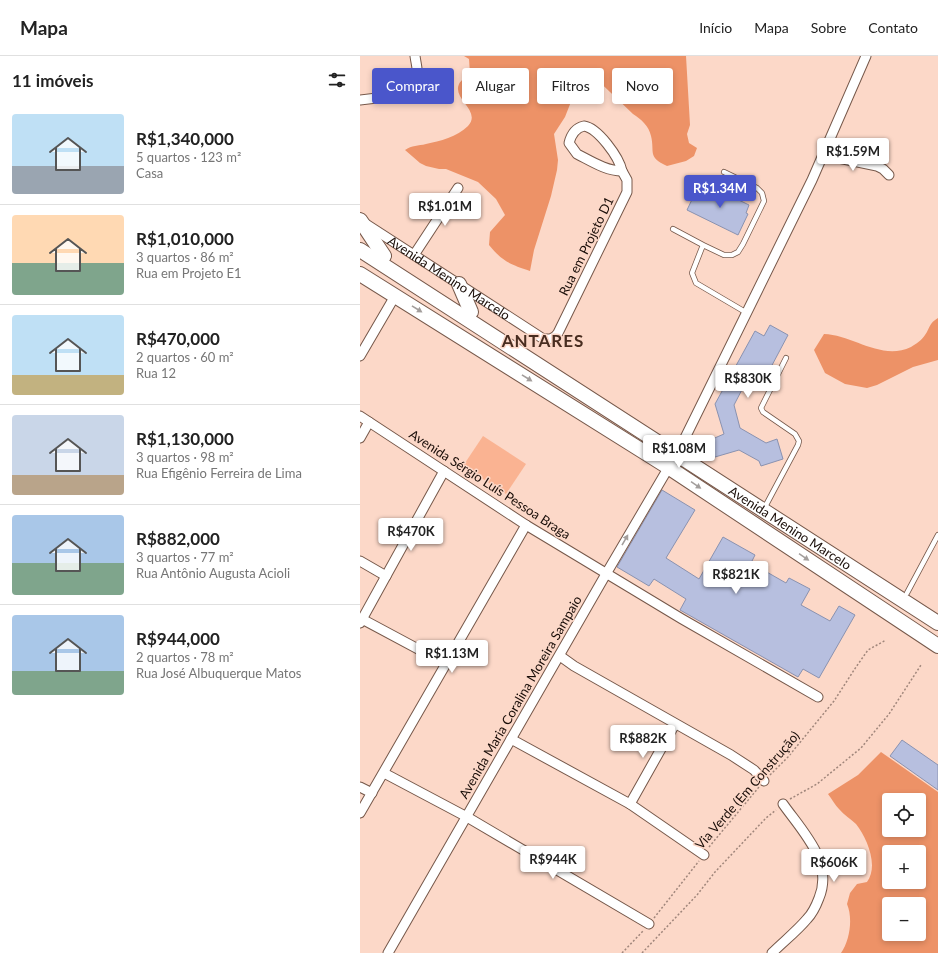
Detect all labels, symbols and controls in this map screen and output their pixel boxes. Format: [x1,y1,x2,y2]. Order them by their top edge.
text: Mapa [20,16,68,39]
text: Início [699,19,732,36]
text: Mapa [754,19,789,36]
text: Sobre [811,19,846,36]
text: Contato [868,19,918,36]
chip: Comprar [372,68,454,104]
chip: Alugar [462,68,529,104]
chip: Filtros [537,68,604,104]
chip: Novo [612,68,673,104]
icon: filters [326,69,348,91]
text: 11 imóveis [12,70,93,91]
text: R$1,340,000 [136,128,234,149]
icon: home [44,130,92,178]
pin: R$1.59M [816,138,890,172]
text: R$1.59M [826,143,880,159]
text: 5 quartos · 123 m² [136,149,241,165]
text: Casa [136,165,163,181]
pin: R$1.34M [683,175,757,209]
text: R$1.34M [693,180,747,196]
pin: R$1.01M [408,193,482,227]
street label: Rua em Projeto D1 [555,194,617,298]
text: R$1.01M [418,198,472,214]
text: R$1,010,000 [136,228,234,249]
icon: home [44,231,92,279]
street label: Avenida Menino Marcelo [385,232,513,323]
text: 3 quartos · 86 m² [136,249,234,265]
text: Rua em Projeto E1 [136,265,242,281]
one-way arrow [411,306,423,313]
text: R$470,000 [136,328,220,349]
district label: ANTARES [501,330,584,351]
icon: home [44,331,92,379]
text: 2 quartos · 60 m² [136,349,234,365]
text: Rua 12 [136,365,176,381]
pin: R$830K [715,365,781,399]
text: R$830K [724,370,772,386]
one-way arrow [521,375,533,382]
street label: Avenida Sérgio Luís Pessoa Braga [406,426,574,542]
text: R$1,130,000 [136,428,234,449]
icon: home [44,431,92,479]
pin: R$1.08M [642,435,716,469]
text: R$1.08M [652,440,706,456]
text: 3 quartos · 98 m² [136,449,234,465]
text: Rua Efigênio Ferreira de Lima [136,465,302,481]
one-way arrow [691,481,701,489]
street label: Avenida Menino Marcelo [726,482,854,573]
pin: R$470K [378,518,444,552]
text: R$470K [387,523,435,539]
text: R$882,000 [136,528,220,549]
icon: home [44,531,92,579]
one-way arrow [622,534,629,546]
text: 3 quartos · 77 m² [136,549,234,565]
one-way arrow [798,554,810,561]
pin: R$821K [703,561,769,595]
text: Rua Antônio Augusta Acioli [136,565,290,581]
text: R$821K [712,566,760,582]
street label: Avenida Maria Coralina Moreira Sampaio [455,593,585,801]
text: R$944,000 [136,628,220,649]
icon: home [44,631,92,679]
pin: R$1.13M [415,640,489,674]
text: R$1.13M [425,645,479,661]
text: 2 quartos · 78 m² [136,649,234,665]
text: Rua José Albuquerque Matos [136,665,301,681]
pin: R$882K [610,725,676,759]
street label: Via Verde (Em Construção) [691,728,803,852]
text: R$882K [619,730,667,746]
map controls [882,793,926,941]
button: locate [882,793,926,837]
button: + [882,845,926,889]
pin: R$944K [520,846,586,880]
pin: R$606K [801,849,867,883]
text: R$944K [529,851,577,867]
text: R$606K [810,854,858,870]
button: − [882,897,926,941]

